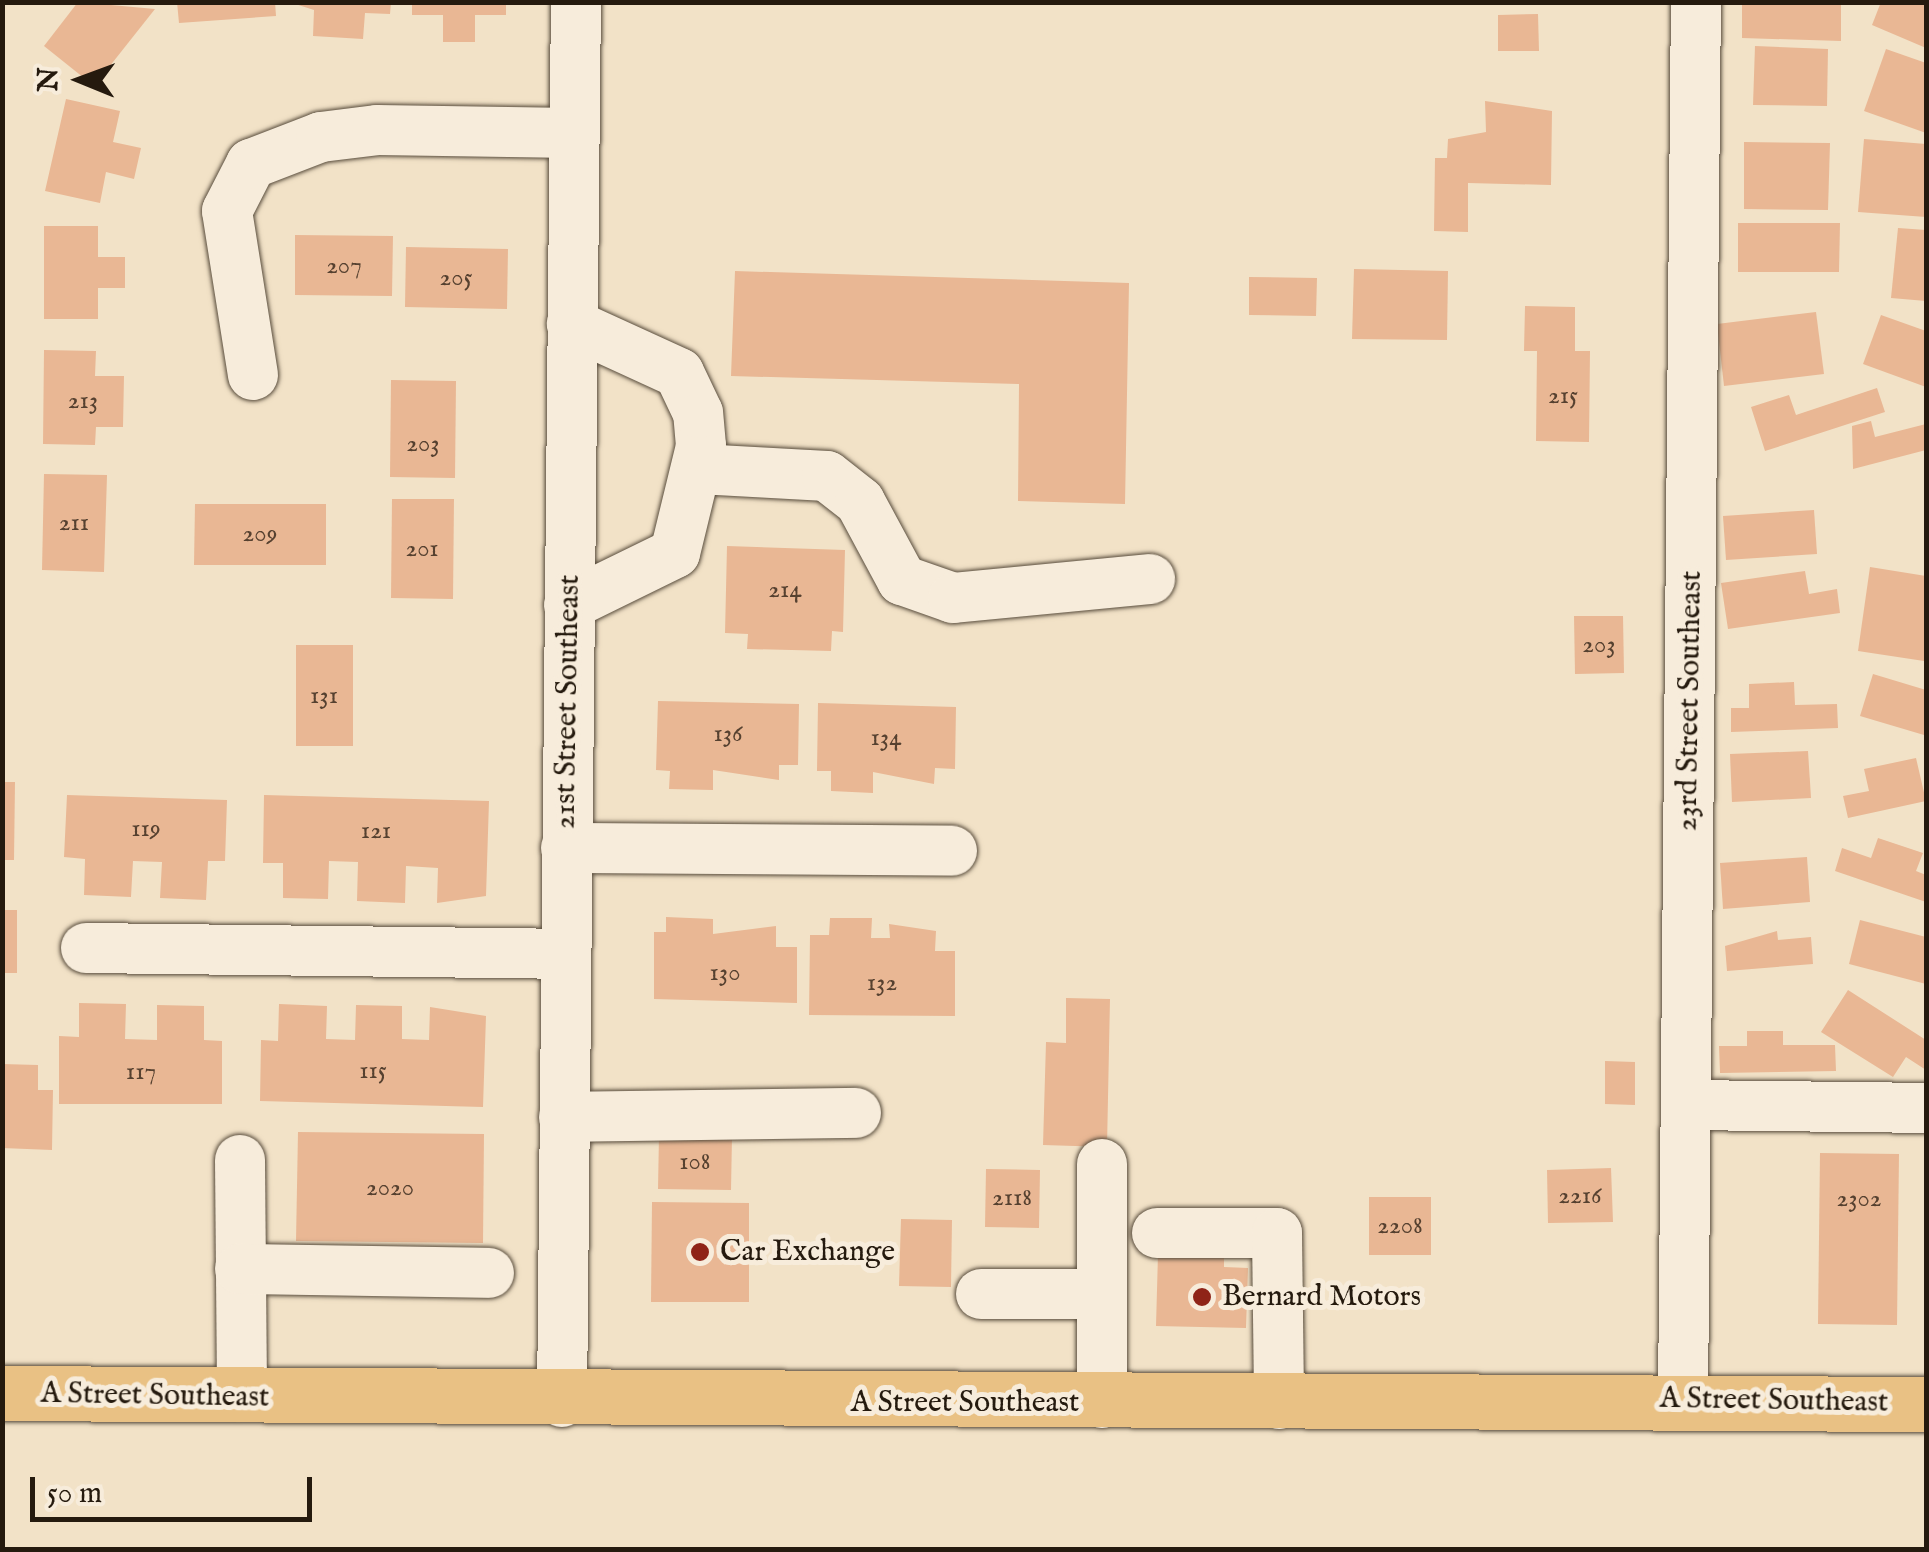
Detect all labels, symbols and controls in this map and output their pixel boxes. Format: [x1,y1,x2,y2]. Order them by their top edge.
north arrow [30,30,130,130]
text: N [32,67,67,92]
house number: 207 [326,251,362,281]
house number: 205 [439,263,473,293]
house number: 215 [1548,381,1578,411]
house number: 213 [68,386,98,416]
house number: 203 [406,429,440,459]
house number: 211 [59,508,89,538]
house number: 209 [243,519,277,549]
house number: 201 [405,534,439,564]
street label: 23rd Street Southeast [1670,570,1710,832]
street label: 21st Street Southeast [548,574,588,830]
house number: 214 [768,575,802,605]
house number: 203 [1582,630,1616,660]
house number: 131 [310,681,338,711]
house number: 136 [713,719,743,749]
house number: 134 [871,723,901,753]
house number: 119 [131,814,161,844]
house number: 121 [361,816,391,846]
house number: 130 [710,958,740,988]
house number: 132 [867,968,897,998]
house number: 115 [359,1056,387,1086]
house number: 117 [126,1057,156,1087]
house number: 108 [679,1147,711,1177]
house number: 2020 [366,1173,414,1203]
house number: 2216 [1558,1181,1602,1211]
house number: 2118 [992,1183,1032,1213]
house number: 2302 [1836,1184,1882,1214]
house number: 2208 [1377,1211,1423,1241]
place label: Car Exchange [720,1234,895,1270]
marker: Car Exchange [689,1241,711,1263]
place label: Bernard Motors [1222,1279,1421,1315]
marker: Bernard Motors [1191,1286,1213,1308]
street label: A Street Southeast [40,1376,270,1416]
street label: A Street Southeast [1659,1381,1889,1421]
street label: A Street Southeast [851,1385,1079,1421]
scale bar [35,1457,318,1519]
text: 50 m [47,1475,102,1513]

